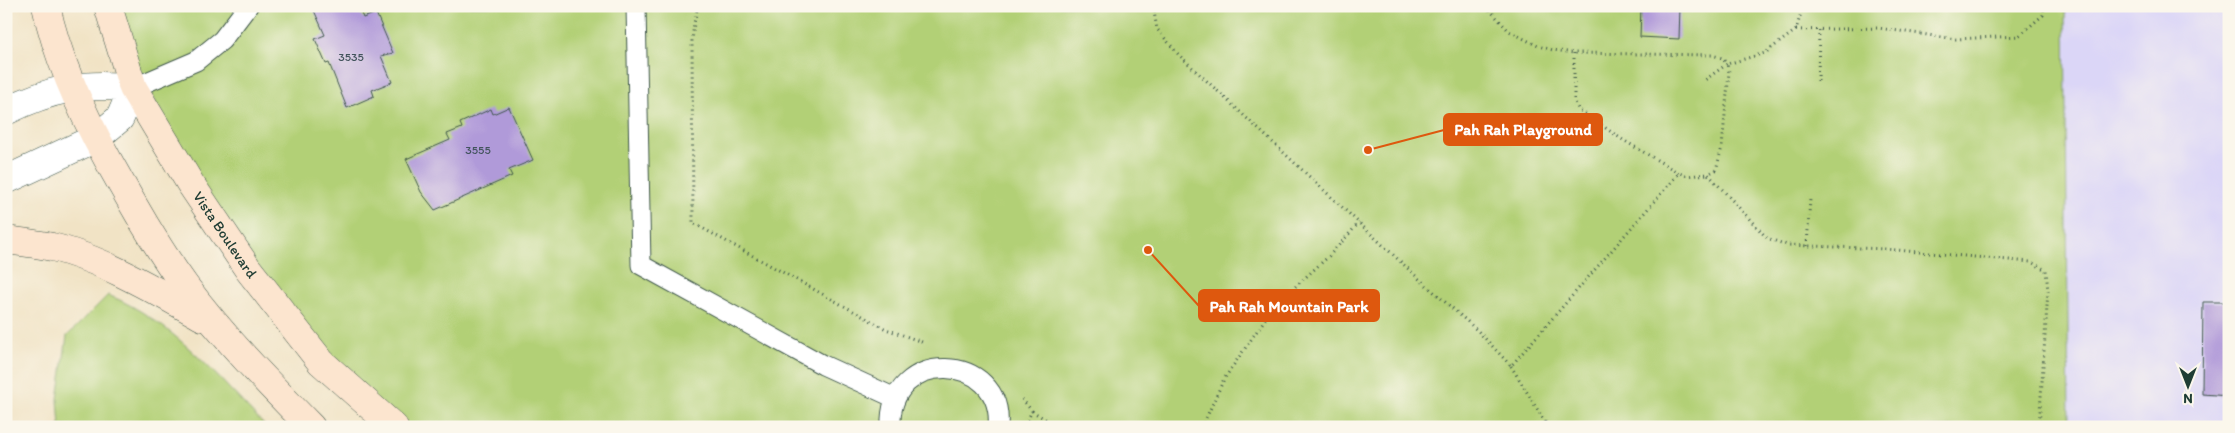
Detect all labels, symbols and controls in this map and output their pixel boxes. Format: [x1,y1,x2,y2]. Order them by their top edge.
house number: 3535 [338,50,364,64]
callout: Pah Rah Playground [1444,114,1602,145]
text: Pah Rah Playground [1454,120,1592,140]
house number: 3555 [465,143,491,157]
street label: Vista Boulevard [189,188,261,282]
callout: Pah Rah Mountain Park [1199,290,1379,321]
text: Pah Rah Mountain Park [1210,297,1369,316]
north arrow [2162,360,2212,410]
text: N [2183,390,2193,407]

